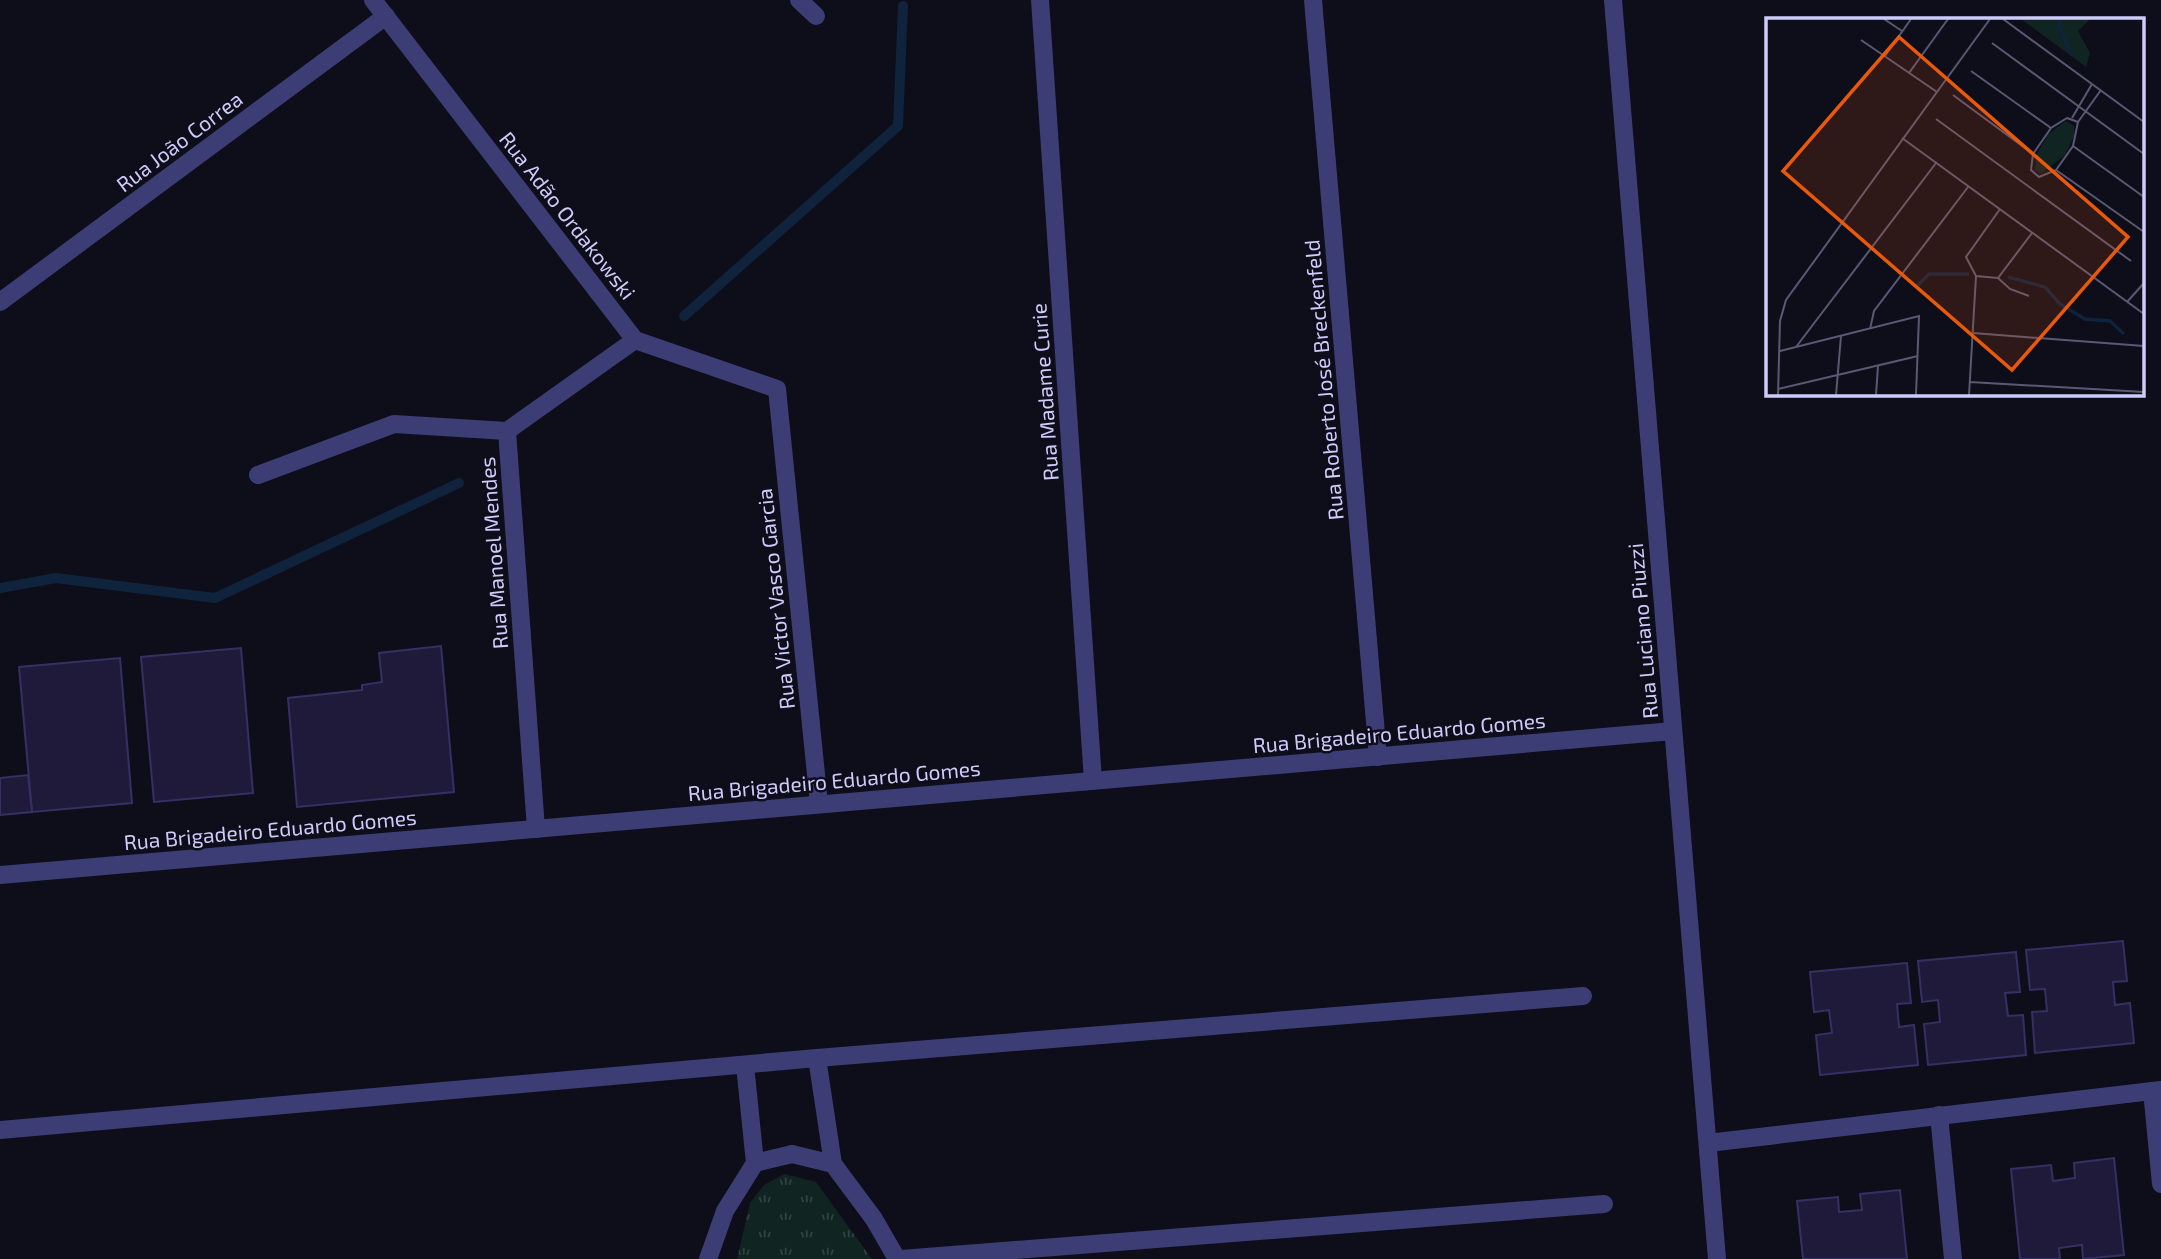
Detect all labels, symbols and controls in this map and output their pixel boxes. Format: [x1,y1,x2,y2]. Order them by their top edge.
inset map [1766,18,2144,396]
street label: Rua João Correa [111,86,247,196]
street label: Rua Adão Ordakowski [495,126,641,304]
street label: Rua Roberto José Breckenfeld [1298,239,1348,521]
street label: Rua Madame Curie [1025,302,1063,482]
street label: Rua Manoel Mendes [474,456,512,650]
street label: Rua Victor Vasco Garcia [751,487,799,711]
street label: Rua Luciano Piuzzi [1622,542,1662,720]
street label: Rua Brigadeiro Eduardo Gomes [1252,707,1546,757]
street label: Rua Brigadeiro Eduardo Gomes [687,755,981,805]
street label: Rua Brigadeiro Eduardo Gomes [123,804,417,854]

